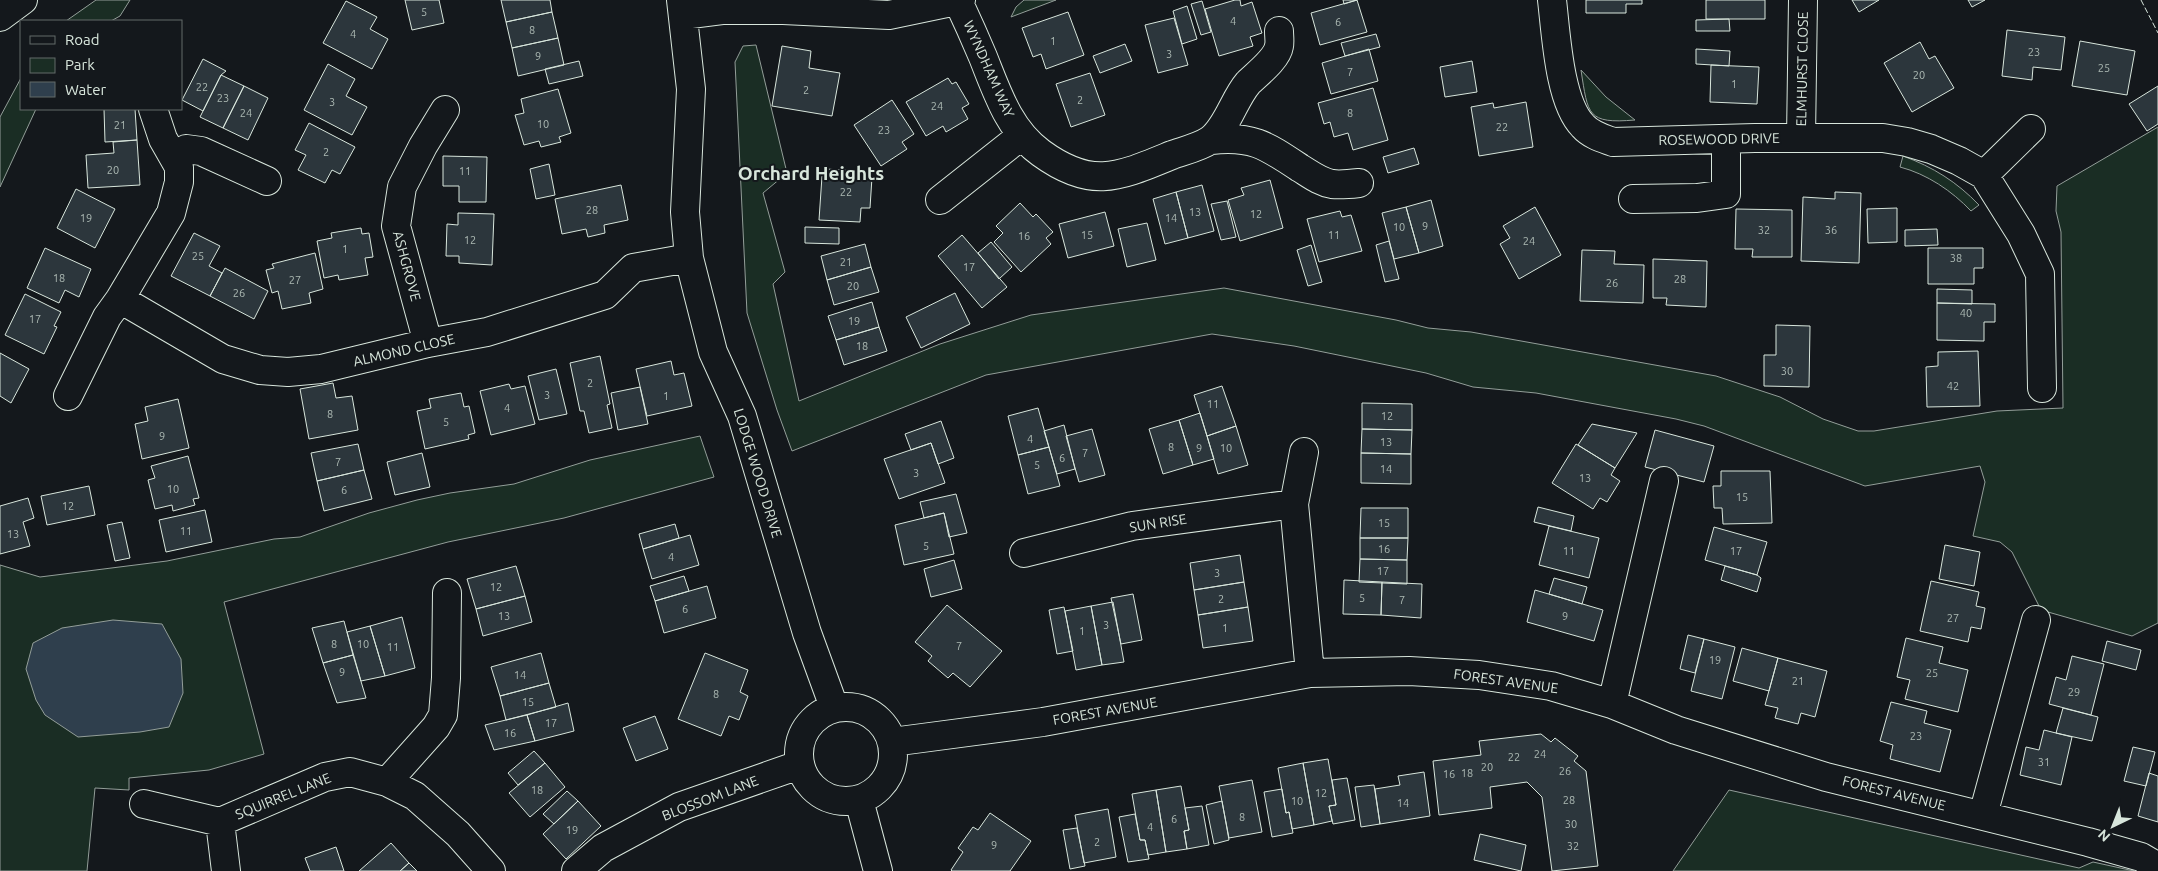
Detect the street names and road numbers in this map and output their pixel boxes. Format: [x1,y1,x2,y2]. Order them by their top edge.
street label: ELMHURST CLOSE [1793,11,1811,127]
street label: WYNDHAM WAY [960,18,1018,120]
street label: ROSEWOOD DRIVE [1658,130,1780,148]
street label: ASHGROVE [390,229,424,303]
street label: ALMOND CLOSE [352,331,456,369]
street label: LODGE WOOD DRIVE [731,406,785,540]
street label: SUN RISE [1128,511,1188,535]
street label: FOREST AVENUE [1453,666,1560,696]
street label: FOREST AVENUE [1052,694,1159,728]
street label: SQUIRREL LANE [233,770,333,822]
street label: BLOSSOM LANE [660,772,761,824]
street label: FOREST AVENUE [1841,772,1947,814]

